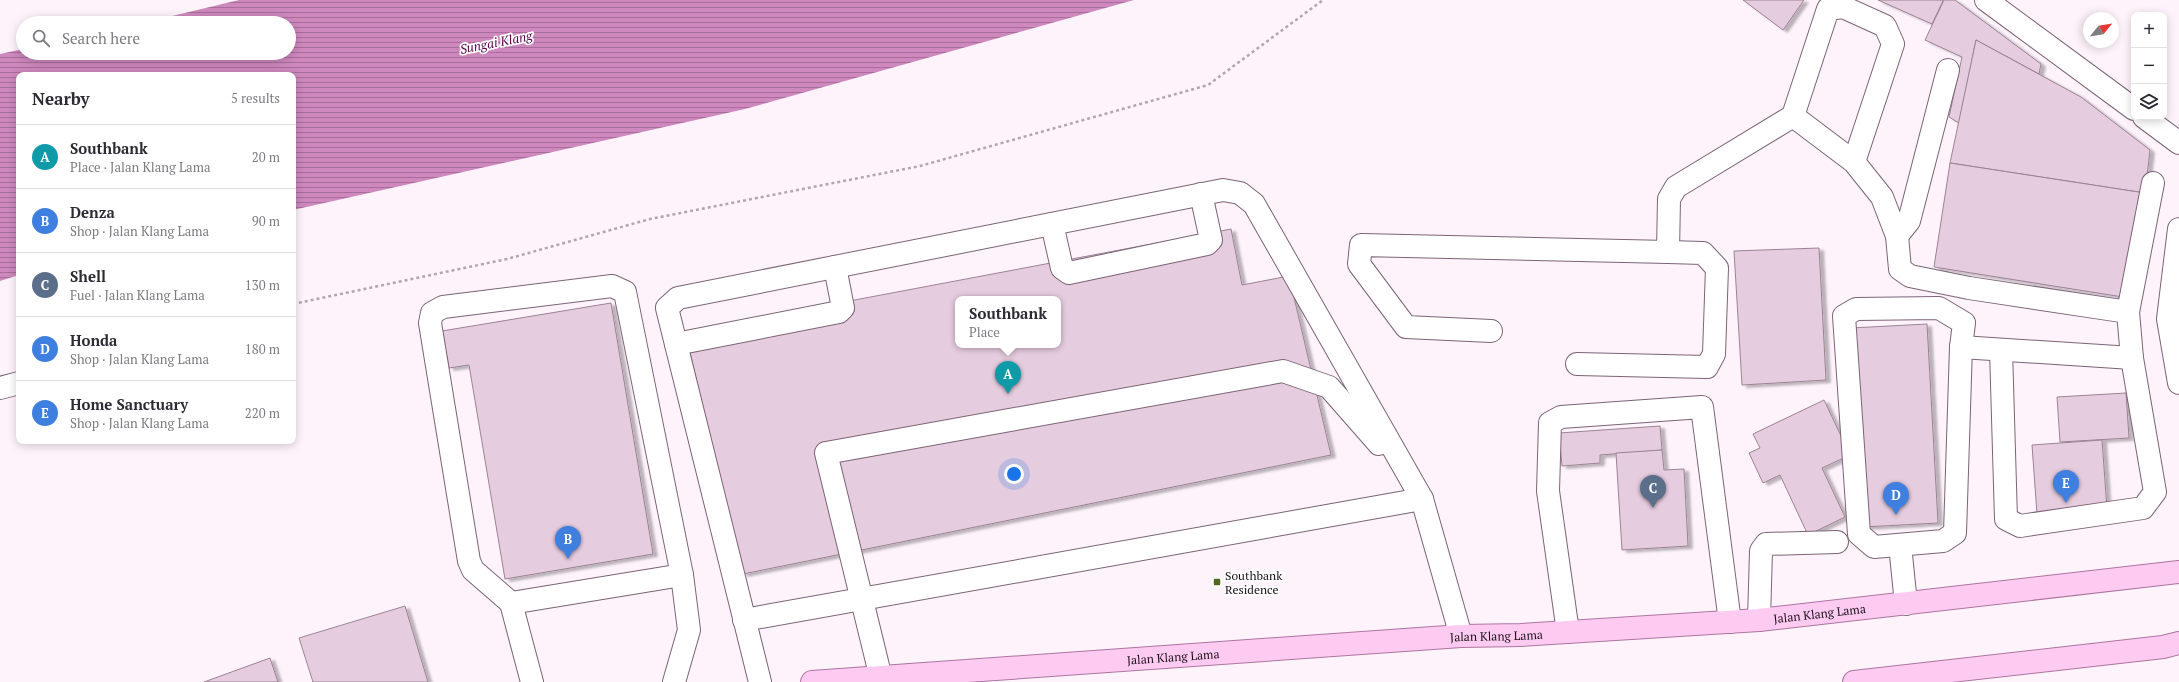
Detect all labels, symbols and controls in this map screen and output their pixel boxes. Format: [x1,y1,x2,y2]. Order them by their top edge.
north arrow [2083,12,2119,48]
map controls [2131,12,2167,120]
button: + [2131,12,2167,48]
search box [16,16,296,60]
water label: Sungai Klang [458,26,534,58]
icon: search [30,27,52,49]
text: Search here [62,28,140,48]
button: − [2131,48,2167,84]
button: layers [2131,84,2167,120]
text: Nearby [32,87,90,110]
text: 5 results [231,89,280,107]
text: Southbank [70,138,148,158]
text: A [40,148,50,166]
text: 20 m [252,148,280,166]
text: Place · Jalan Klang Lama [70,158,210,176]
text: Denza [70,202,115,222]
text: B [41,212,49,230]
text: 90 m [252,212,280,230]
text: Shop · Jalan Klang Lama [70,222,209,240]
text: Shell [70,266,106,286]
text: C [41,276,49,294]
text: 130 m [245,276,280,294]
text: Fuel · Jalan Klang Lama [70,286,205,304]
popup [955,296,1061,348]
text: Southbank [969,303,1047,323]
text: Place [969,323,1000,341]
text: Honda [70,330,117,350]
text: D [40,340,50,358]
text: 180 m [245,340,280,358]
text: Shop · Jalan Klang Lama [70,350,209,368]
pin: A [995,361,1021,394]
text: Home Sanctuary [70,394,188,414]
text: E [41,404,49,422]
text: 220 m [245,404,280,422]
text: Shop · Jalan Klang Lama [70,414,209,432]
your location [1004,464,1024,484]
pin: E [2053,470,2079,503]
pin: C [1640,475,1666,508]
pin: D [1883,482,1909,515]
pin: B [555,526,581,559]
place label: Southbank Residence [1225,568,1283,597]
marker: Southbank Residence [1212,577,1222,587]
street label: Jalan Klang Lama [1773,600,1866,626]
street label: Jalan Klang Lama [1449,626,1543,644]
street label: Jalan Klang Lama [1126,646,1220,667]

